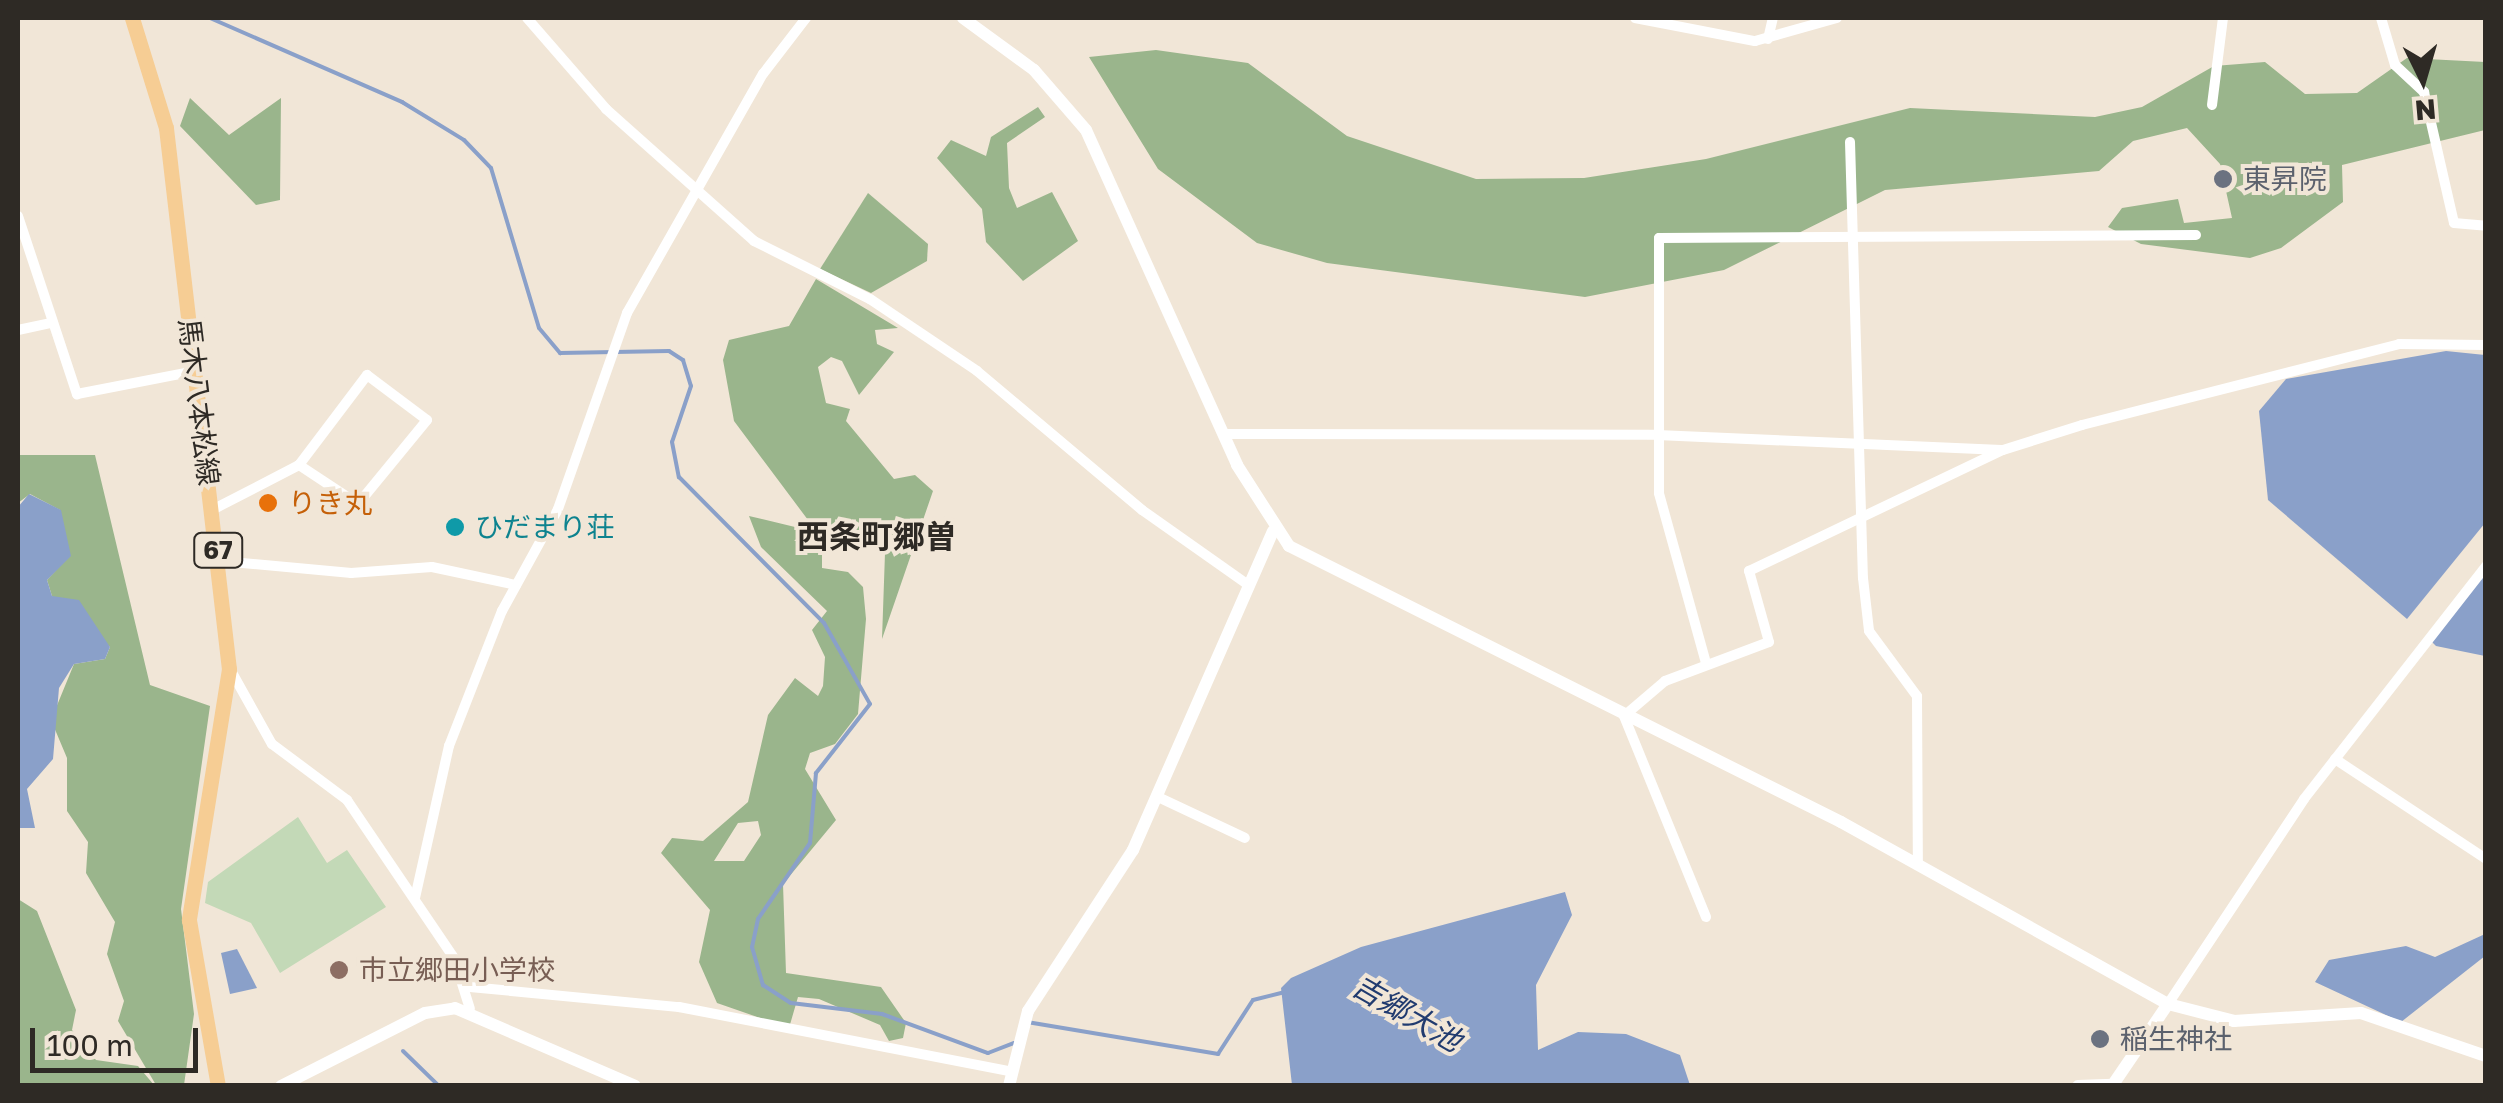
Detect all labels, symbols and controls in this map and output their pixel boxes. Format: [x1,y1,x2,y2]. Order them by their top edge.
north arrow [2373,30,2473,130]
text: N [2414,93,2438,128]
place label: 東昇院 [2243,162,2327,196]
marker: 東昇院 [2212,168,2234,190]
street label: 馬木八本松線 [172,317,226,487]
place label: りき丸 [288,486,372,520]
marker: りき丸 [257,492,279,514]
place label: ひだまり荘 [475,510,615,544]
marker: ひだまり荘 [444,516,466,538]
district label: 西条町郷曽 [797,517,957,555]
road number: 67 [193,530,243,570]
place label: 市立郷田小学校 [359,953,555,987]
marker: 市立郷田小学校 [328,959,350,981]
water label: 吉郷大池 [1346,967,1468,1059]
scale bar [35,1008,202,1070]
place label: 稲生神社 [2120,1022,2232,1056]
text: 100 m [47,1027,133,1063]
marker: 稲生神社 [2089,1028,2111,1050]

